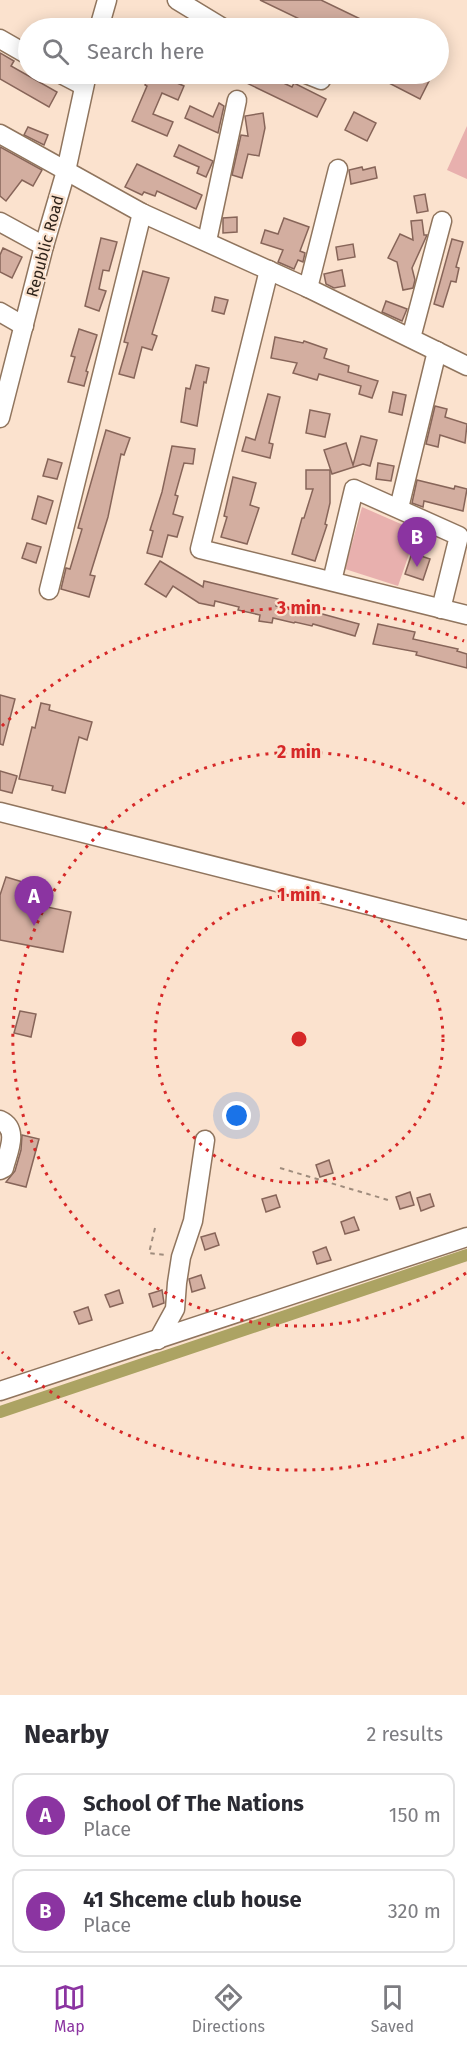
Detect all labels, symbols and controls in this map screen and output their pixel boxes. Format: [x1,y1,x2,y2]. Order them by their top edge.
search box [18,18,449,84]
icon: search [39,35,72,68]
text: Search here [87,38,205,65]
street label: Republic Road [22,193,68,299]
pin: B [398,518,436,567]
text: 3 min [276,597,321,619]
text: 2 min [277,741,321,763]
pin: A [15,876,54,926]
text: 1 min [277,884,321,906]
centre of rings [289,1029,309,1049]
your location [222,1101,251,1130]
text: Nearby [24,1719,109,1750]
text: 2 results [366,1722,443,1746]
text: School Of The Nations [83,1790,304,1817]
text: A [40,1803,51,1827]
text: 150 m [389,1803,441,1827]
text: Place [83,1817,131,1841]
text: 41 Shceme club house [83,1886,302,1913]
text: B [39,1899,52,1923]
text: 320 m [388,1899,441,1923]
text: Place [83,1913,131,1937]
tab: Map [53,1981,86,2036]
tab: Directions [192,1981,265,2036]
tab: Saved [371,1981,414,2036]

